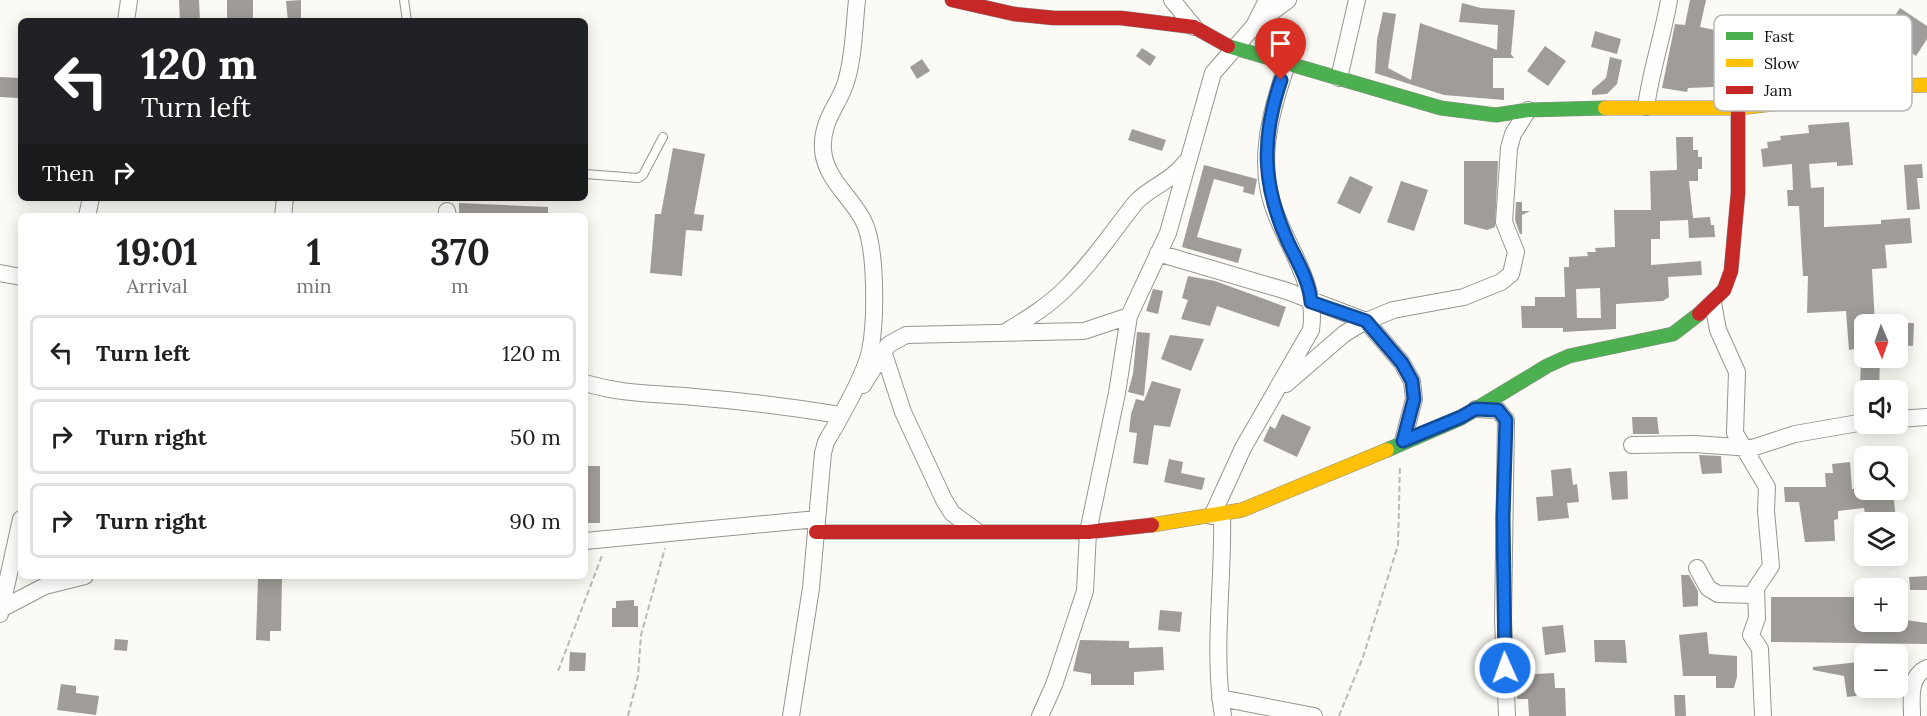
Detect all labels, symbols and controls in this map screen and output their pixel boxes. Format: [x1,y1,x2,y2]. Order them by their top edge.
legend [1714,15,1912,111]
pin [1255,18,1306,80]
text: Fast [1764,26,1795,46]
icon: arrive [1264,27,1297,60]
text: 120 m [141,37,257,91]
icon: left [42,42,120,120]
text: Slow [1764,53,1800,73]
text: Jam [1763,80,1792,100]
text: Turn left [141,90,251,124]
icon: right [107,156,140,189]
text: Then [42,159,95,187]
text: 19:01 [116,229,198,275]
text: 1 [307,229,321,275]
text: 370 [430,229,490,275]
text: Arrival [127,273,188,298]
text: min [296,273,332,298]
text: m [451,273,469,298]
north arrow [1854,314,1908,368]
map controls [1854,314,1908,698]
icon: left [45,336,78,369]
text: Turn left [96,339,190,367]
text: 120 m [502,339,561,367]
button: sound [1854,380,1908,434]
icon: right [45,420,78,453]
text: Turn right [96,423,207,451]
text: 50 m [510,423,561,451]
button: search [1854,446,1908,500]
icon: right [45,504,78,537]
text: Turn right [96,507,207,535]
text: 90 m [509,507,561,535]
button: layers [1854,512,1908,566]
button: + [1854,578,1908,632]
position arrow [1473,636,1537,700]
button: − [1854,644,1908,698]

